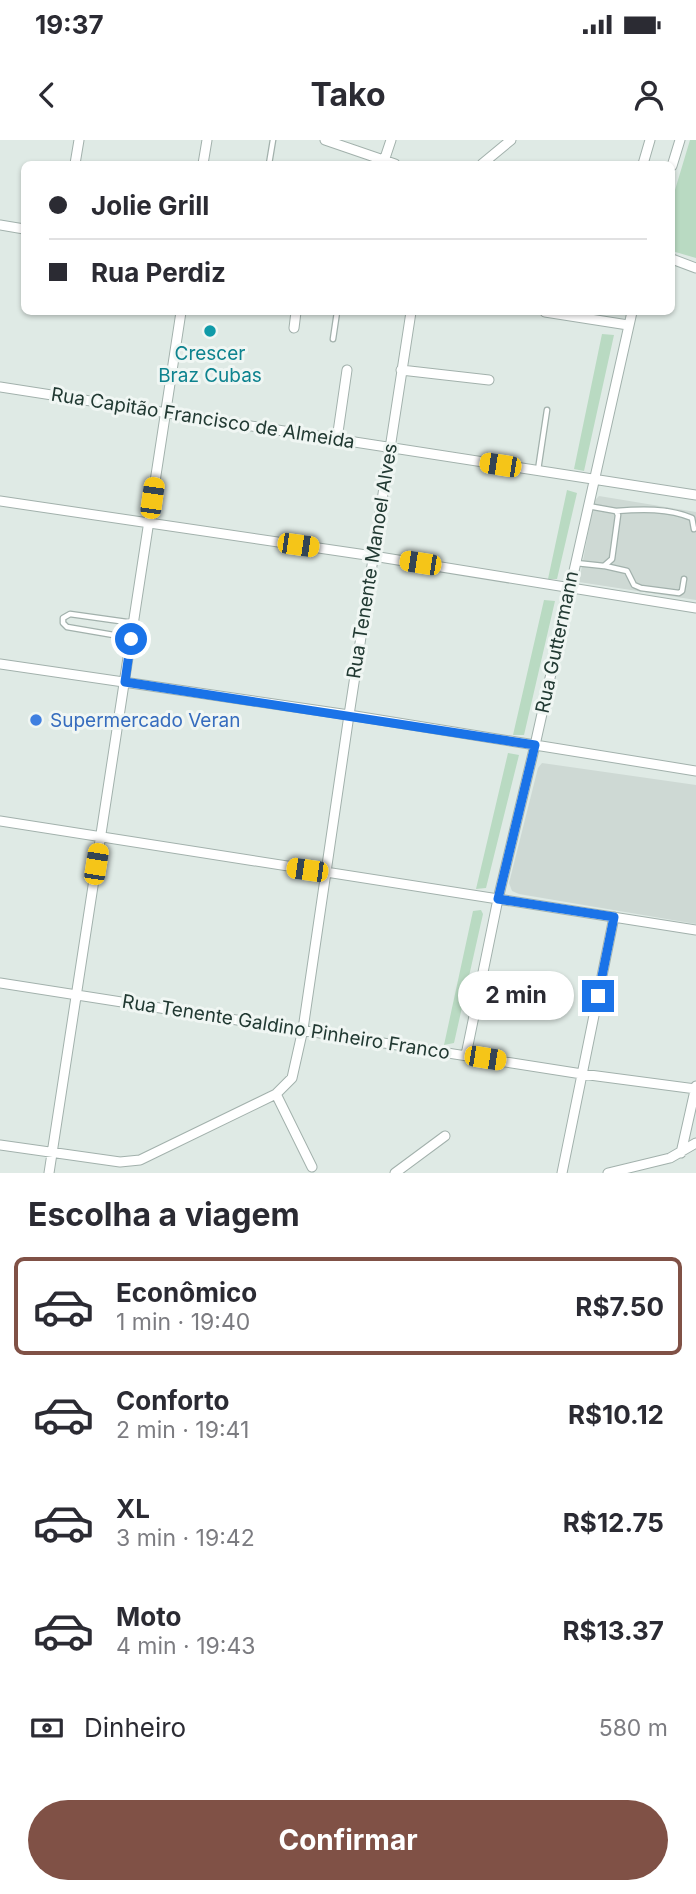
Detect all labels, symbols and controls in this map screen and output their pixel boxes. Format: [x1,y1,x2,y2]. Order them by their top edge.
text: 19:37 [35,9,104,40]
text: Tako [310,75,386,114]
icon: back [28,76,66,114]
icon: person [630,76,668,114]
text: Jolie Grill [91,190,209,221]
text: Rua Perdiz [91,257,226,288]
marker: Crescer Braz Cubas [202,323,218,339]
place label: Crescer Braz Cubas [158,342,262,387]
street label: Rua Capitão Francisco de Almeida [50,383,356,453]
street label: Rua Tenente Manoel Alves [342,442,402,680]
car [478,451,523,479]
car [139,476,166,520]
car [276,532,321,558]
car [398,549,443,577]
street label: Rua Guttermann [531,569,583,715]
route start [115,623,147,655]
place label: Supermercado Veran [50,709,241,732]
marker: Supermercado Veran [28,712,44,728]
car [83,842,110,886]
car [285,857,330,883]
callout: 2 min [458,972,574,1020]
route end [582,980,614,1012]
text: 2 min [485,981,547,1009]
street label: Rua Tenente Galdino Pinheiro Franco [121,990,451,1064]
car [463,1044,508,1072]
text: Escolha a viagem [28,1195,300,1234]
icon: car [32,1275,95,1338]
text: Econômico [116,1277,257,1308]
text: R$7.50 [575,1291,664,1322]
text: 1 min · 19:40 [116,1308,250,1336]
icon: car [32,1383,95,1446]
text: Conforto [116,1385,229,1416]
text: R$10.12 [568,1399,664,1430]
text: 2 min · 19:41 [116,1416,249,1444]
icon: car [32,1491,95,1554]
text: XL [116,1493,150,1524]
text: R$12.75 [563,1507,664,1538]
text: 3 min · 19:42 [116,1524,255,1552]
icon: car [32,1599,95,1662]
text: Moto [116,1601,181,1632]
text: R$13.37 [562,1615,664,1646]
text: 4 min · 19:43 [116,1632,256,1660]
icon: cash [28,1709,66,1747]
text: Dinheiro [84,1712,186,1743]
text: 580 m [599,1714,668,1742]
button: Confirmar [28,1800,668,1880]

